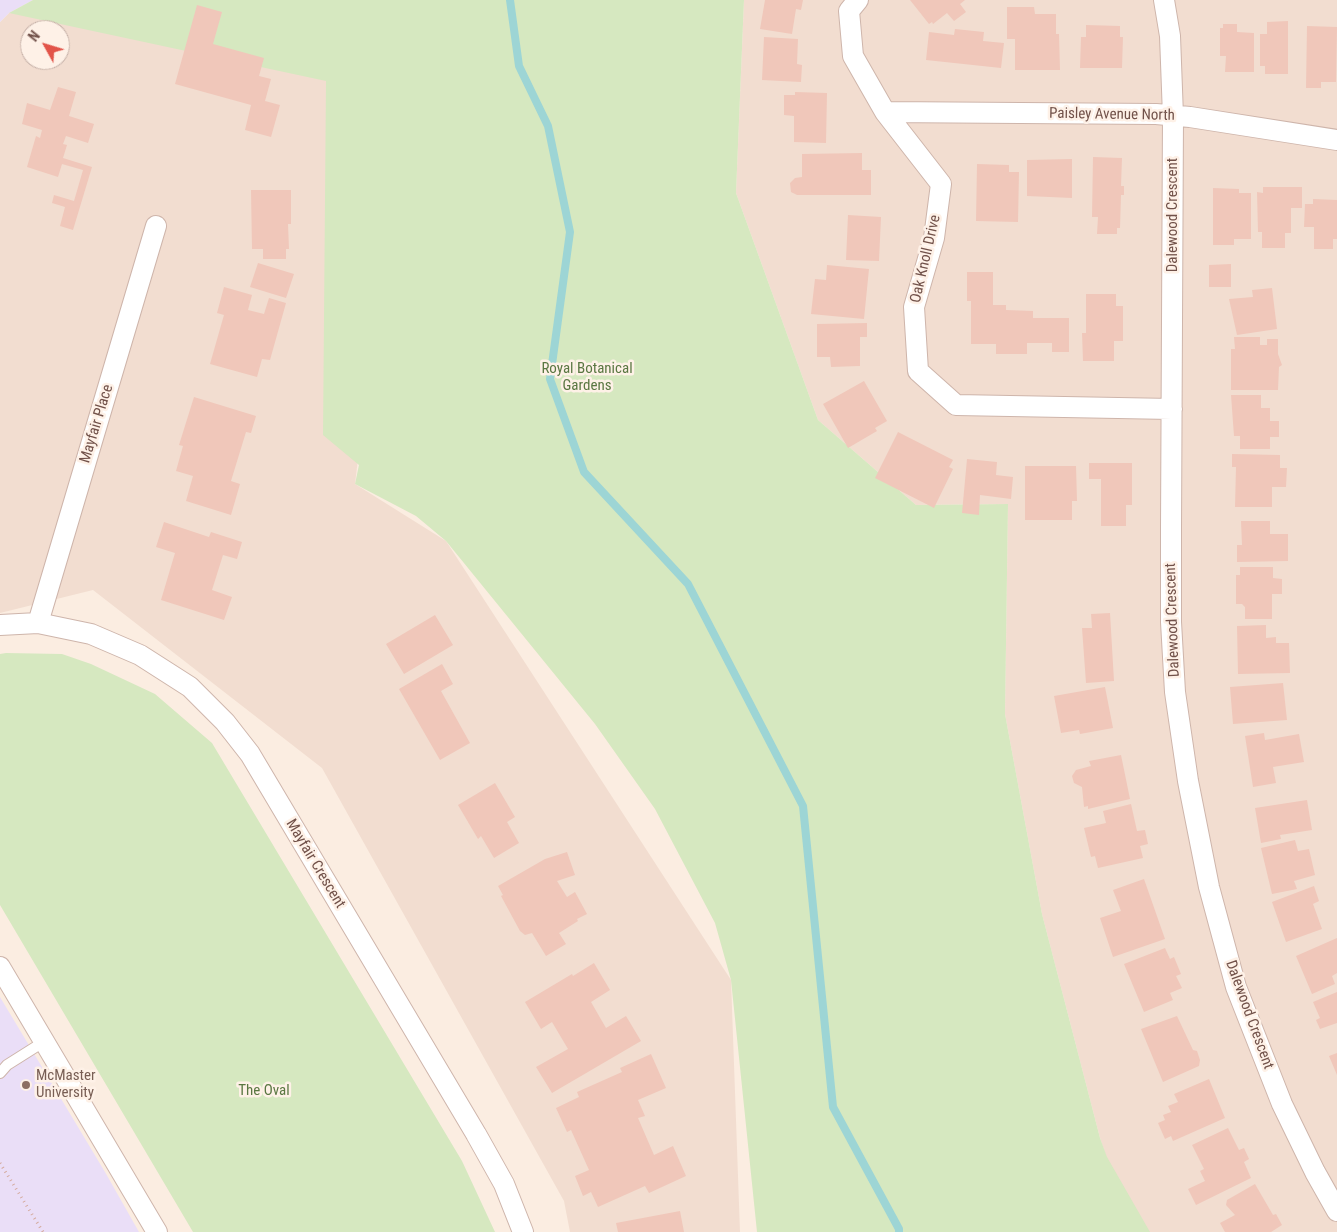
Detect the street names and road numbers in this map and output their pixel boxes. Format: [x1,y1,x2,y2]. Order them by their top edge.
street label: Paisley Avenue North [1049,105,1175,125]
street label: Dalewood Crescent [1164,158,1182,272]
street label: Oak Knoll Drive [907,213,945,305]
street label: Mayfair Place [77,383,117,465]
street label: Dalewood Crescent [1162,563,1184,677]
street label: Mayfair Crescent [281,816,349,912]
street label: Dalewood Crescent [1221,958,1277,1072]

